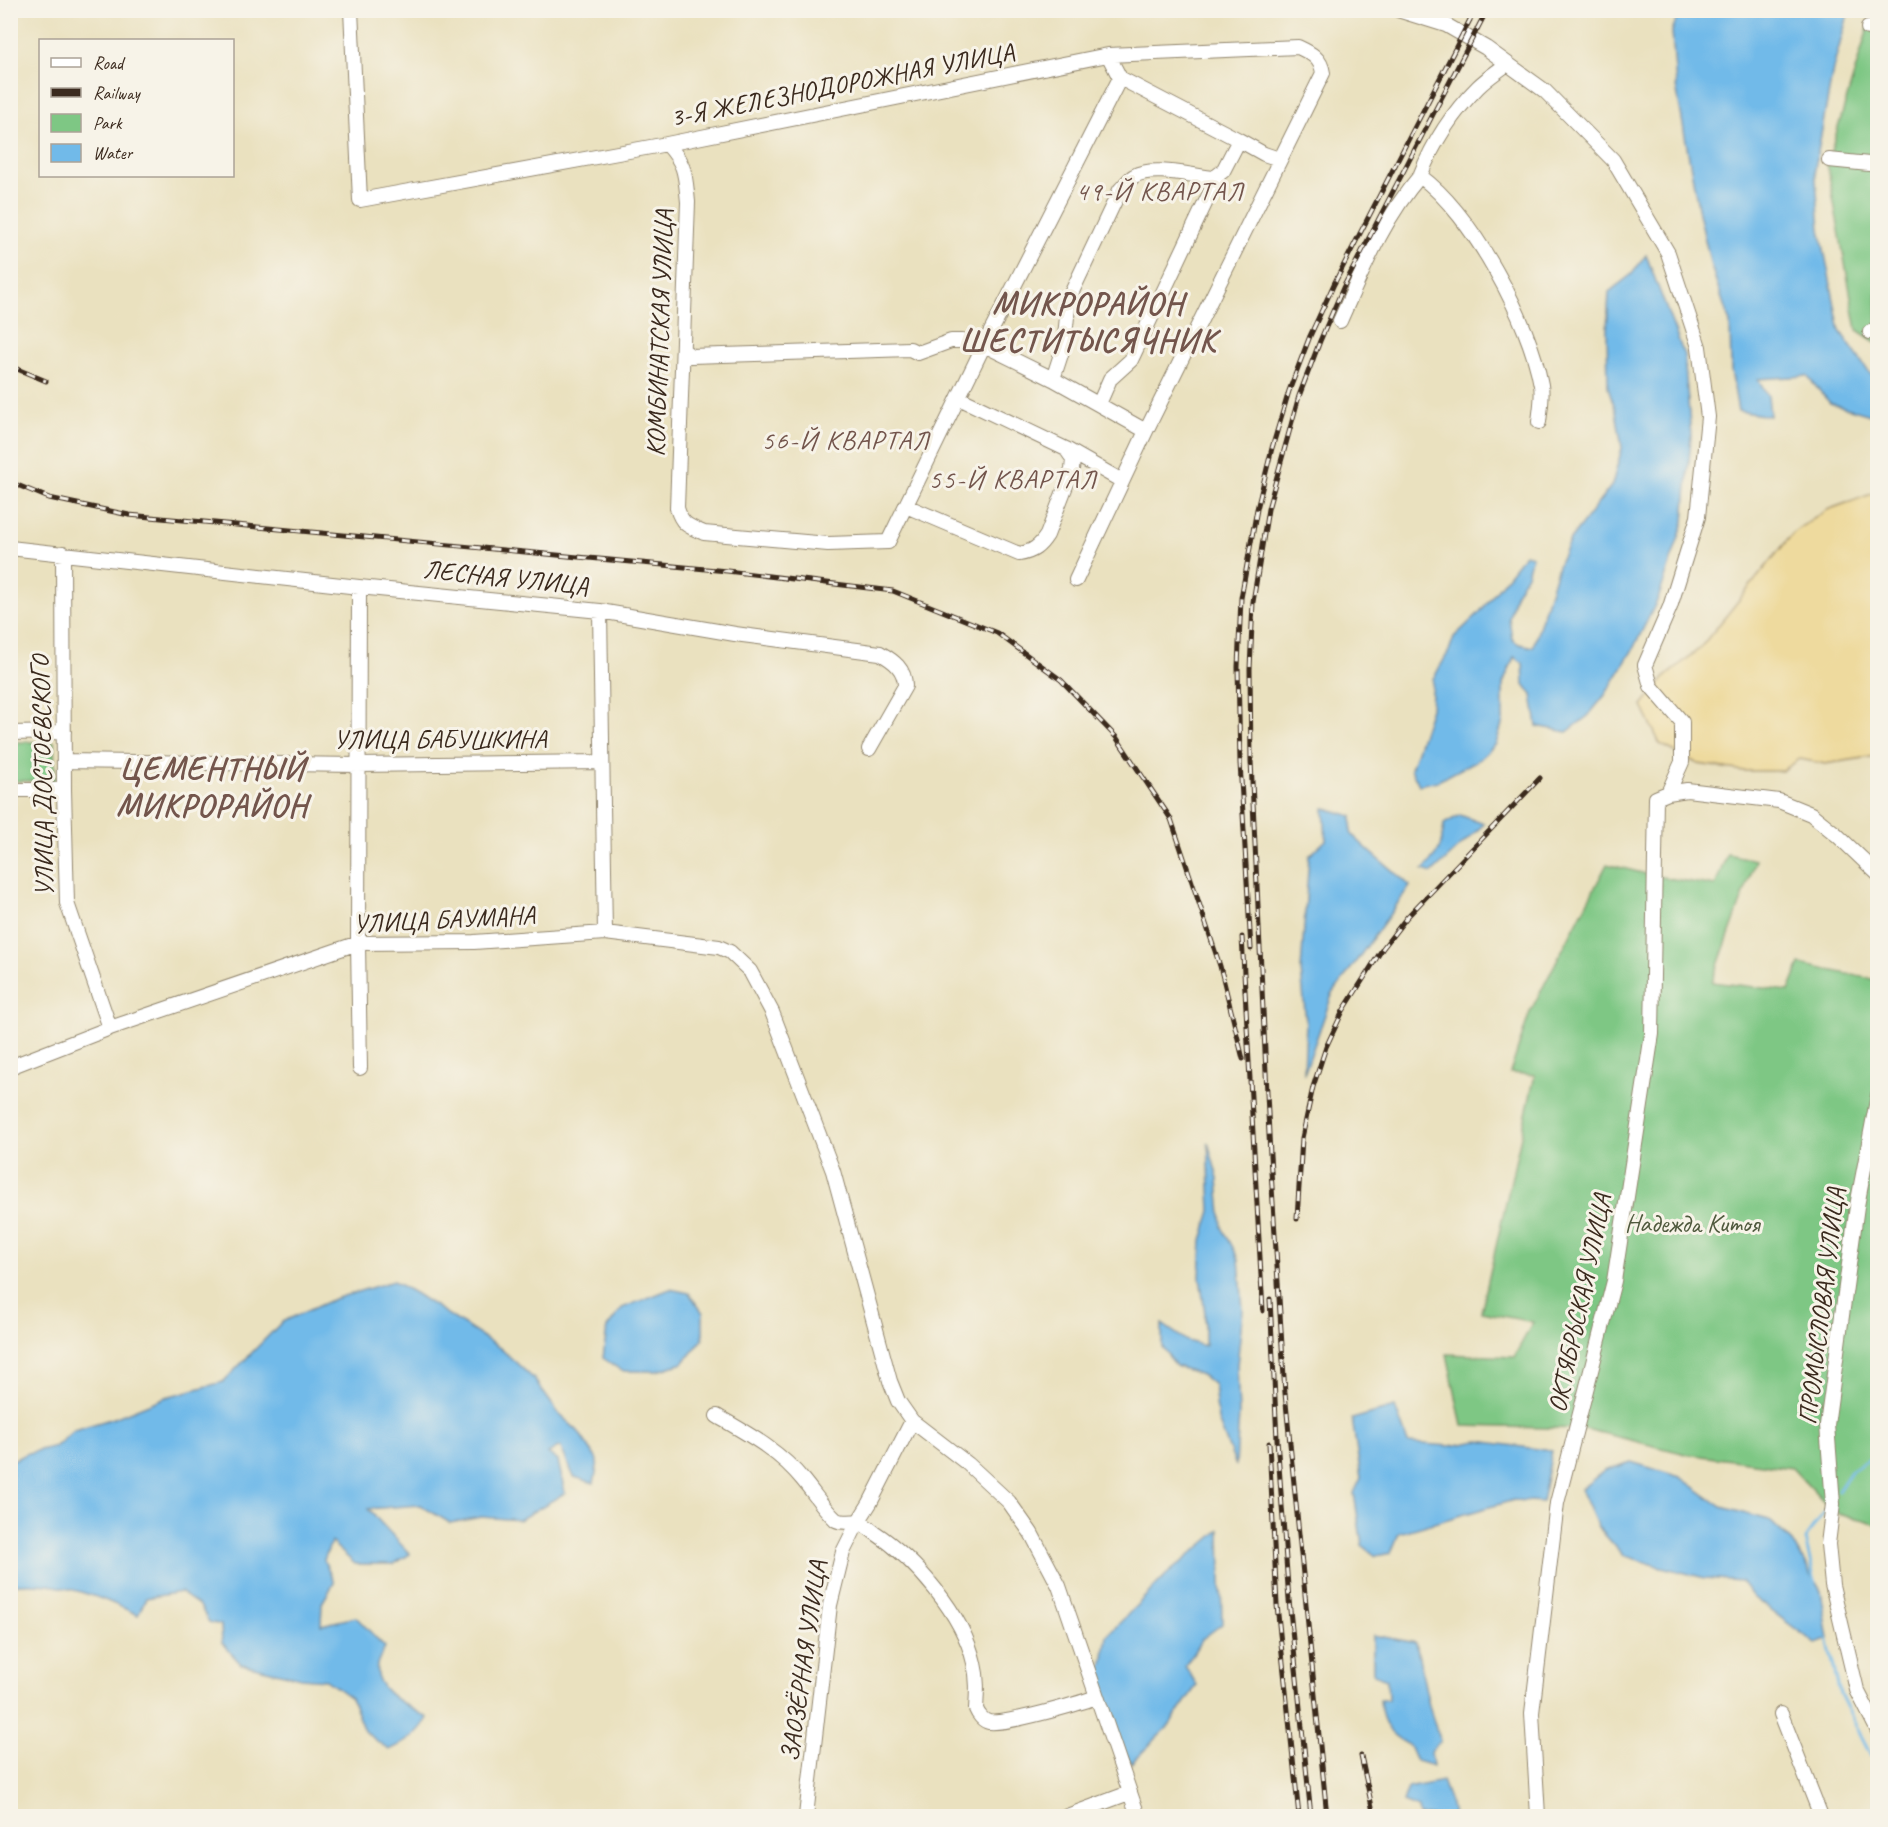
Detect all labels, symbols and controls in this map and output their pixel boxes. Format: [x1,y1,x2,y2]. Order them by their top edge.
street label: 3-Я ЖЕЛЕЗНОДОРОЖНАЯ УЛИЦА [668,35,1017,134]
legend [39,39,234,177]
text: Road [93,52,126,74]
text: Railway [93,82,141,104]
text: Park [93,112,123,134]
text: Water [93,142,134,164]
district label: 49-Й КВАРТАЛ [1076,174,1246,208]
street label: КОМБИНАТСКАЯ УЛИЦА [639,208,680,457]
district label: МИКРОРАЙОН ШЕСТИТЫСЯЧНИК [959,283,1222,361]
district label: 56-Й КВАРТАЛ [762,423,932,457]
district label: 55-Й КВАРТАЛ [929,462,1099,496]
street label: ЛЕСНАЯ УЛИЦА [422,552,591,603]
street label: УЛИЦА ДОСТОЕВСКОГО [24,652,61,897]
street label: УЛИЦА БАБУШКИНА [334,723,548,756]
district label: ЦЕМЕНТНЫЙ МИКРОРАЙОН [116,748,312,826]
street label: УЛИЦА БАУМАНА [352,898,538,941]
street label: ПРОМЫСЛОВАЯ УЛИЦА [1791,1185,1852,1426]
street label: ОКТЯБРЬСКАЯ УЛИЦА [1540,1189,1619,1415]
park label: Надежда Китоя [1625,1207,1761,1240]
street label: ЗАОЗЁРНАЯ УЛИЦА [773,1558,834,1764]

